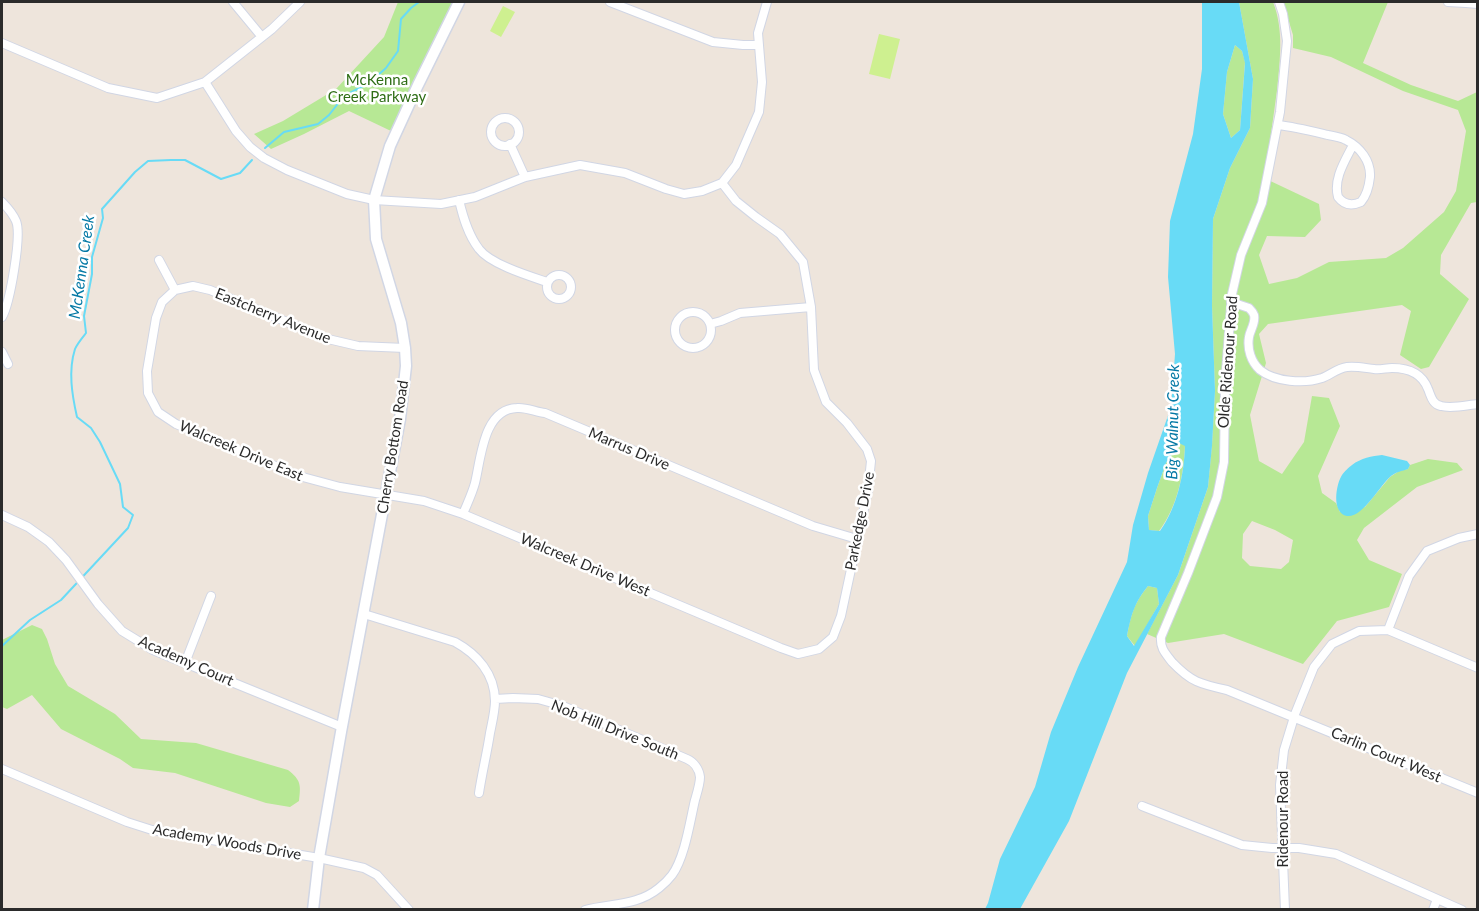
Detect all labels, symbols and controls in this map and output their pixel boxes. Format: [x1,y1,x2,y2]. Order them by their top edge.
park label: McKenna Creek Parkway [328,71,426,106]
water label: McKenna Creek [65,214,99,320]
street label: Eastcherry Avenue [212,285,334,347]
street label: Olde Ridenour Road [1214,295,1242,429]
water label: Big Walnut Creek [1162,364,1184,480]
street label: Cherry Bottom Road [374,379,412,515]
street label: Walcreek Drive East [176,417,306,485]
street label: Marrus Drive [586,424,672,474]
street label: Parkedge Drive [842,470,878,572]
street label: Walcreek Drive West [517,529,653,601]
street label: Academy Court [136,632,236,690]
street label: Nob Hill Drive South [549,696,681,764]
street label: Carlin Court West [1328,724,1444,786]
street label: Ridenour Road [1274,770,1292,868]
street label: Academy Woods Drive [151,820,303,864]

